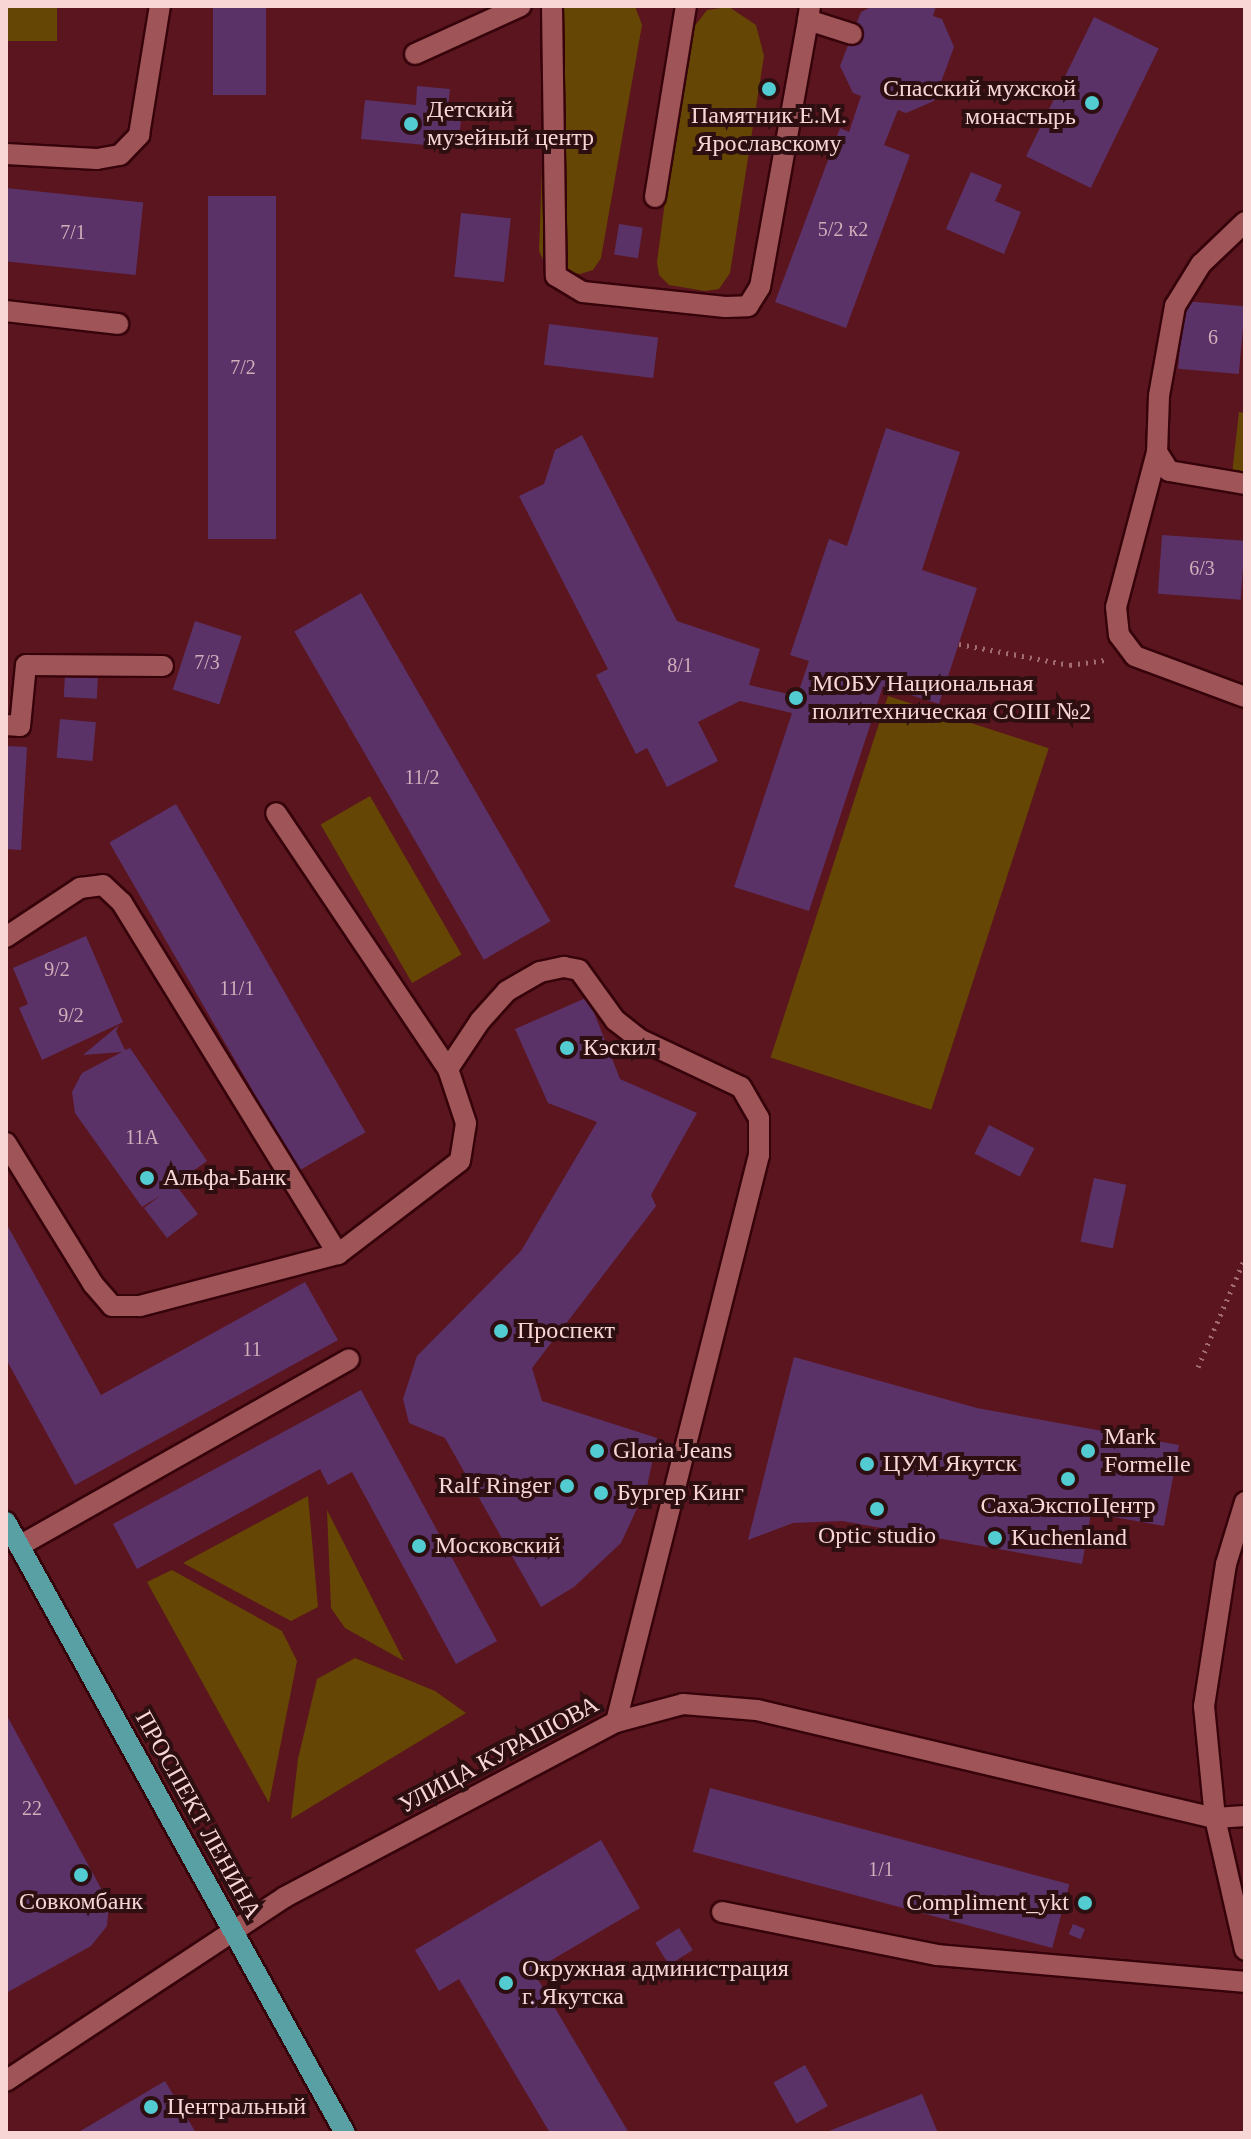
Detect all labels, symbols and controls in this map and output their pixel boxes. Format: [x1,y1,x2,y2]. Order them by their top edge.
place label: Спасский мужской монастырь [883,75,1076,131]
marker: Памятник Е.М. Ярославскому [760,80,778,98]
marker: Спасский мужской монастырь [1083,94,1101,112]
place label: Детский музейный центр [427,96,594,152]
place label: Памятник Е.М. Ярославскому [691,102,847,158]
marker: Детский музейный центр [402,115,420,133]
house number: 5/2 к2 [818,217,868,241]
house number: 7/1 [60,220,86,244]
house number: 6 [1208,325,1218,349]
house number: 7/2 [230,355,256,379]
house number: 6/3 [1189,556,1215,580]
house number: 7/3 [194,650,220,674]
house number: 8/1 [667,653,693,677]
place label: МОБУ Национальная политехническая СОШ №2 [812,670,1091,726]
marker: МОБУ Национальная политехническая СОШ №2 [787,689,805,707]
house number: 11/2 [405,765,439,789]
house number: 9/2 [44,957,70,981]
house number: 11/1 [220,976,254,1000]
house number: 9/2 [58,1003,84,1027]
place label: Кэскил [583,1034,656,1062]
marker: Кэскил [558,1039,576,1057]
house number: 11А [125,1125,159,1149]
place label: Альфа-Банк [163,1164,286,1192]
marker: Альфа-Банк [138,1169,156,1187]
place label: Проспект [517,1317,615,1345]
marker: Проспект [492,1322,510,1340]
house number: 11 [242,1337,262,1361]
place label: Mark Formelle [1104,1423,1191,1479]
place label: Gloria Jeans [613,1437,732,1465]
marker: Gloria Jeans [588,1442,606,1460]
marker: Mark Formelle [1079,1442,1097,1460]
place label: ЦУМ Якутск [883,1450,1017,1478]
marker: ЦУМ Якутск [858,1455,876,1473]
marker: СахаЭкспоЦентр [1059,1470,1077,1488]
place label: Ralf Ringer [438,1472,551,1500]
marker: Ralf Ringer [558,1477,576,1495]
place label: Бургер Кинг [617,1479,744,1507]
marker: Бургер Кинг [592,1484,610,1502]
place label: СахаЭкспоЦентр [980,1492,1156,1520]
marker: Optic studio [868,1500,886,1518]
place label: Optic studio [818,1522,936,1550]
place label: Kuchenland [1011,1524,1127,1552]
marker: Kuchenland [986,1529,1004,1547]
place label: Московский [435,1532,561,1560]
marker: Московский [410,1537,428,1555]
street label: УЛИЦА КУРАШОВА [394,1690,604,1820]
street label: ПРОСПЕКТ ЛЕНИНА [129,1706,267,1924]
house number: 22 [22,1796,42,1820]
house number: 1/1 [868,1857,894,1881]
marker: Совкомбанк [72,1866,90,1884]
place label: Совкомбанк [19,1888,143,1916]
place label: Compliment_ykt [906,1889,1069,1917]
marker: Compliment_ykt [1076,1894,1094,1912]
place label: Окружная администрация г. Якутска [522,1955,789,2011]
marker: Окружная администрация г. Якутска [497,1974,515,1992]
place label: Центральный [167,2093,306,2121]
marker: Центральный [142,2098,160,2116]

